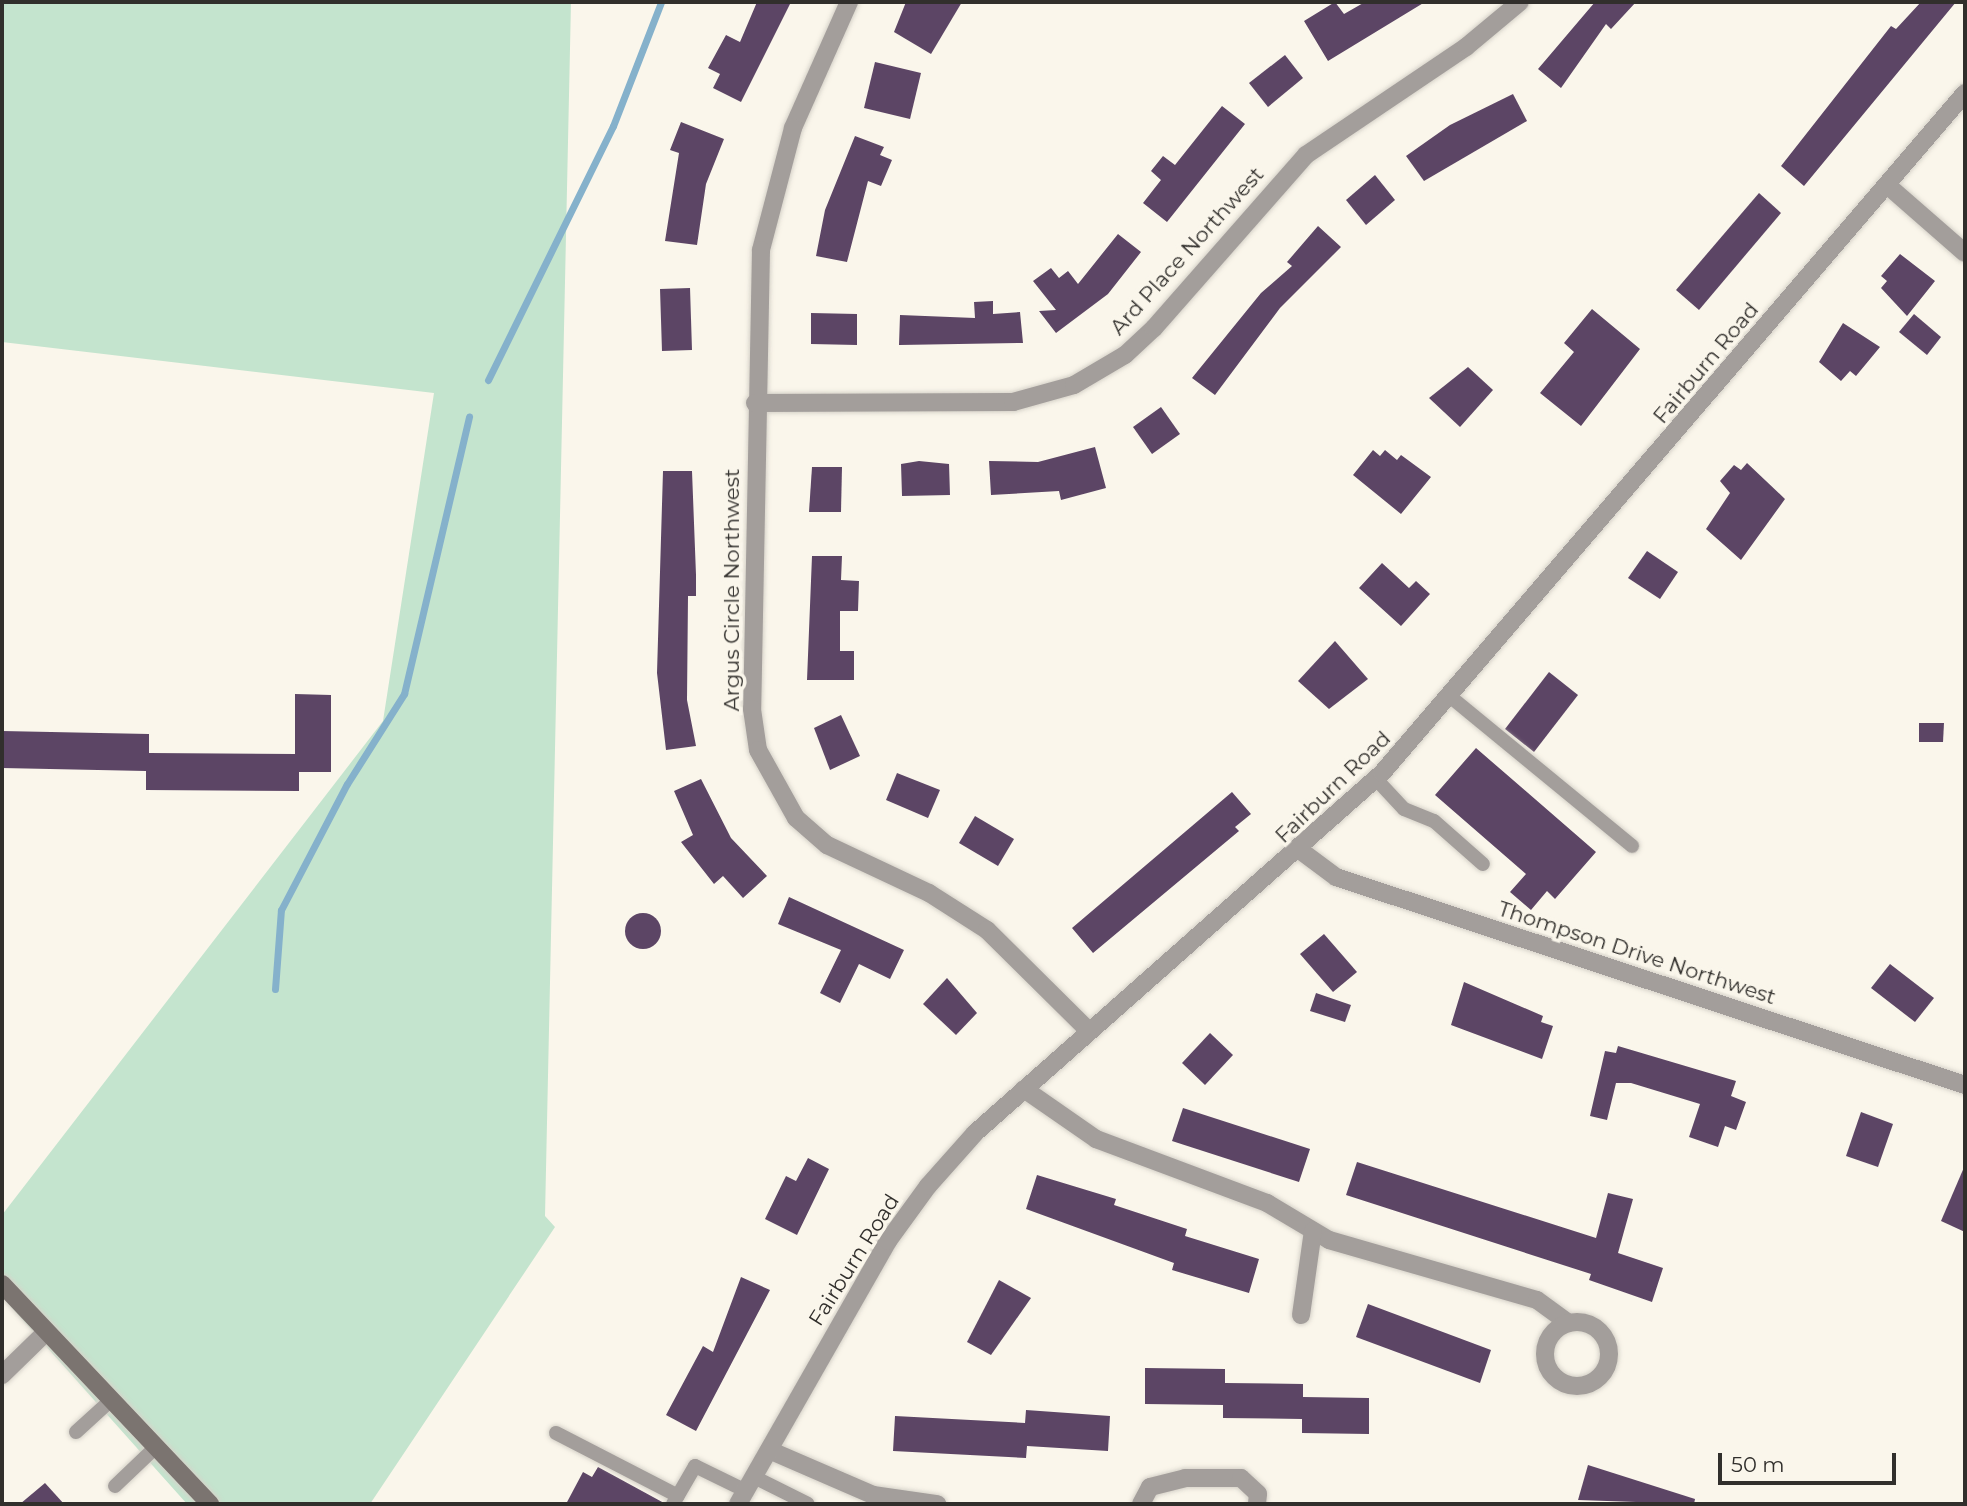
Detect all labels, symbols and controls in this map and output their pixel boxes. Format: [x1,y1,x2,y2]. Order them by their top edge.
street label: Ard Place Northwest [1105,162,1269,340]
street label: Fairburn Road [1648,297,1764,429]
street label: Argus Circle Northwest [719,469,745,711]
street label: Fairburn Road [1270,726,1396,848]
street label: Thompson Drive Northwest [1495,896,1779,1010]
street label: Fairburn Road [803,1190,905,1330]
scale bar [1722,1440,1900,1484]
text: 50 m [1731,1452,1785,1477]

